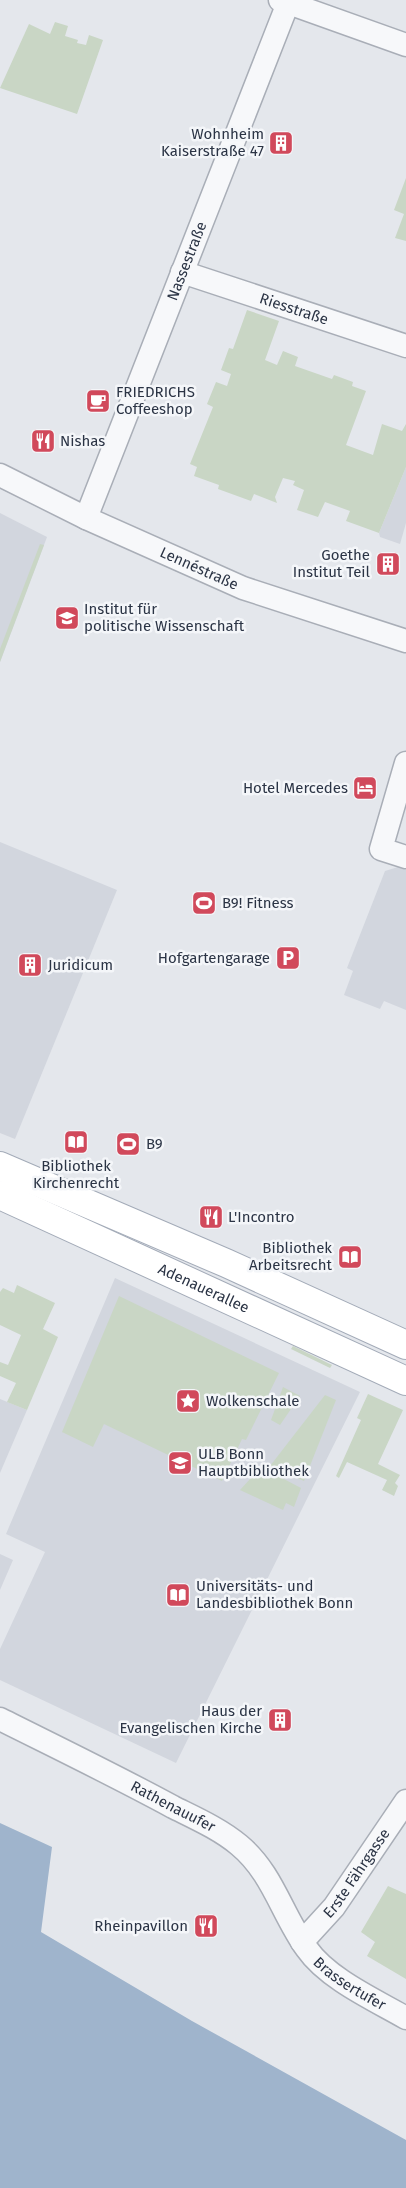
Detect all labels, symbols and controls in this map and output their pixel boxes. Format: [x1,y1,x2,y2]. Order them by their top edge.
place label: Wohnheim Kaiserstraße 47 [161,125,264,160]
building icon: Wohnheim Kaiserstraße 47 [268,130,294,156]
street label: Nassestraße [163,219,210,303]
street label: Riesstraße [257,289,331,329]
place label: FRIEDRICHS Coffeeshop [116,383,195,418]
cafe icon: FRIEDRICHS Coffeeshop [85,388,111,414]
restaurant icon: Nishas [30,428,56,454]
place label: Nishas [60,432,105,450]
street label: Lennéstraße [157,543,241,594]
place label: Goethe Institut Teil [293,546,371,581]
building icon: Goethe Institut Teil [375,551,401,577]
place label: Institut für politische Wissenschaft [84,600,245,635]
school or university icon: Institut für politische Wissenschaft [54,605,80,631]
hotel icon: Hotel Mercedes [352,775,378,801]
place label: Hotel Mercedes [243,779,348,797]
sports icon: B9! Fitness [191,890,217,916]
place label: B9! Fitness [222,894,294,912]
parking icon: Hofgartengarage [275,945,301,971]
place label: Hofgartengarage [158,949,270,967]
building icon: Juridicum [17,952,43,978]
place label: Juridicum [48,956,113,974]
library icon: Bibliothek Kirchenrecht [63,1129,89,1155]
sports icon: B9 [115,1131,141,1157]
place label: B9 [146,1135,163,1153]
place label: Bibliothek Kirchenrecht [33,1157,120,1192]
restaurant icon: L'Incontro [198,1204,224,1230]
place label: L'Incontro [228,1208,294,1226]
place label: Bibliothek Arbeitsrecht [249,1239,333,1274]
library icon: Bibliothek Arbeitsrecht [337,1244,363,1270]
street label: Adenauerallee [155,1260,252,1317]
place icon: Wolkenschale [175,1388,201,1414]
place label: Wolkenschale [206,1392,299,1410]
place label: ULB Bonn Hauptbibliothek [198,1445,309,1480]
school or university icon: ULB Bonn Hauptbibliothek [167,1450,193,1476]
place label: Universitäts- und Landesbibliothek Bonn [196,1577,353,1612]
library icon: Universitäts- und Landesbibliothek Bonn [165,1582,191,1608]
place label: Haus der Evangelischen Kirche [119,1702,262,1737]
building icon: Haus der Evangelischen Kirche [267,1707,293,1733]
street label: Rathenauufer [128,1777,219,1836]
street label: Erste Fährgasse [319,1825,394,1922]
restaurant icon: Rheinpavillon [193,1913,219,1939]
place label: Rheinpavillon [94,1917,188,1935]
street label: Brassertufer [310,1953,389,2014]

